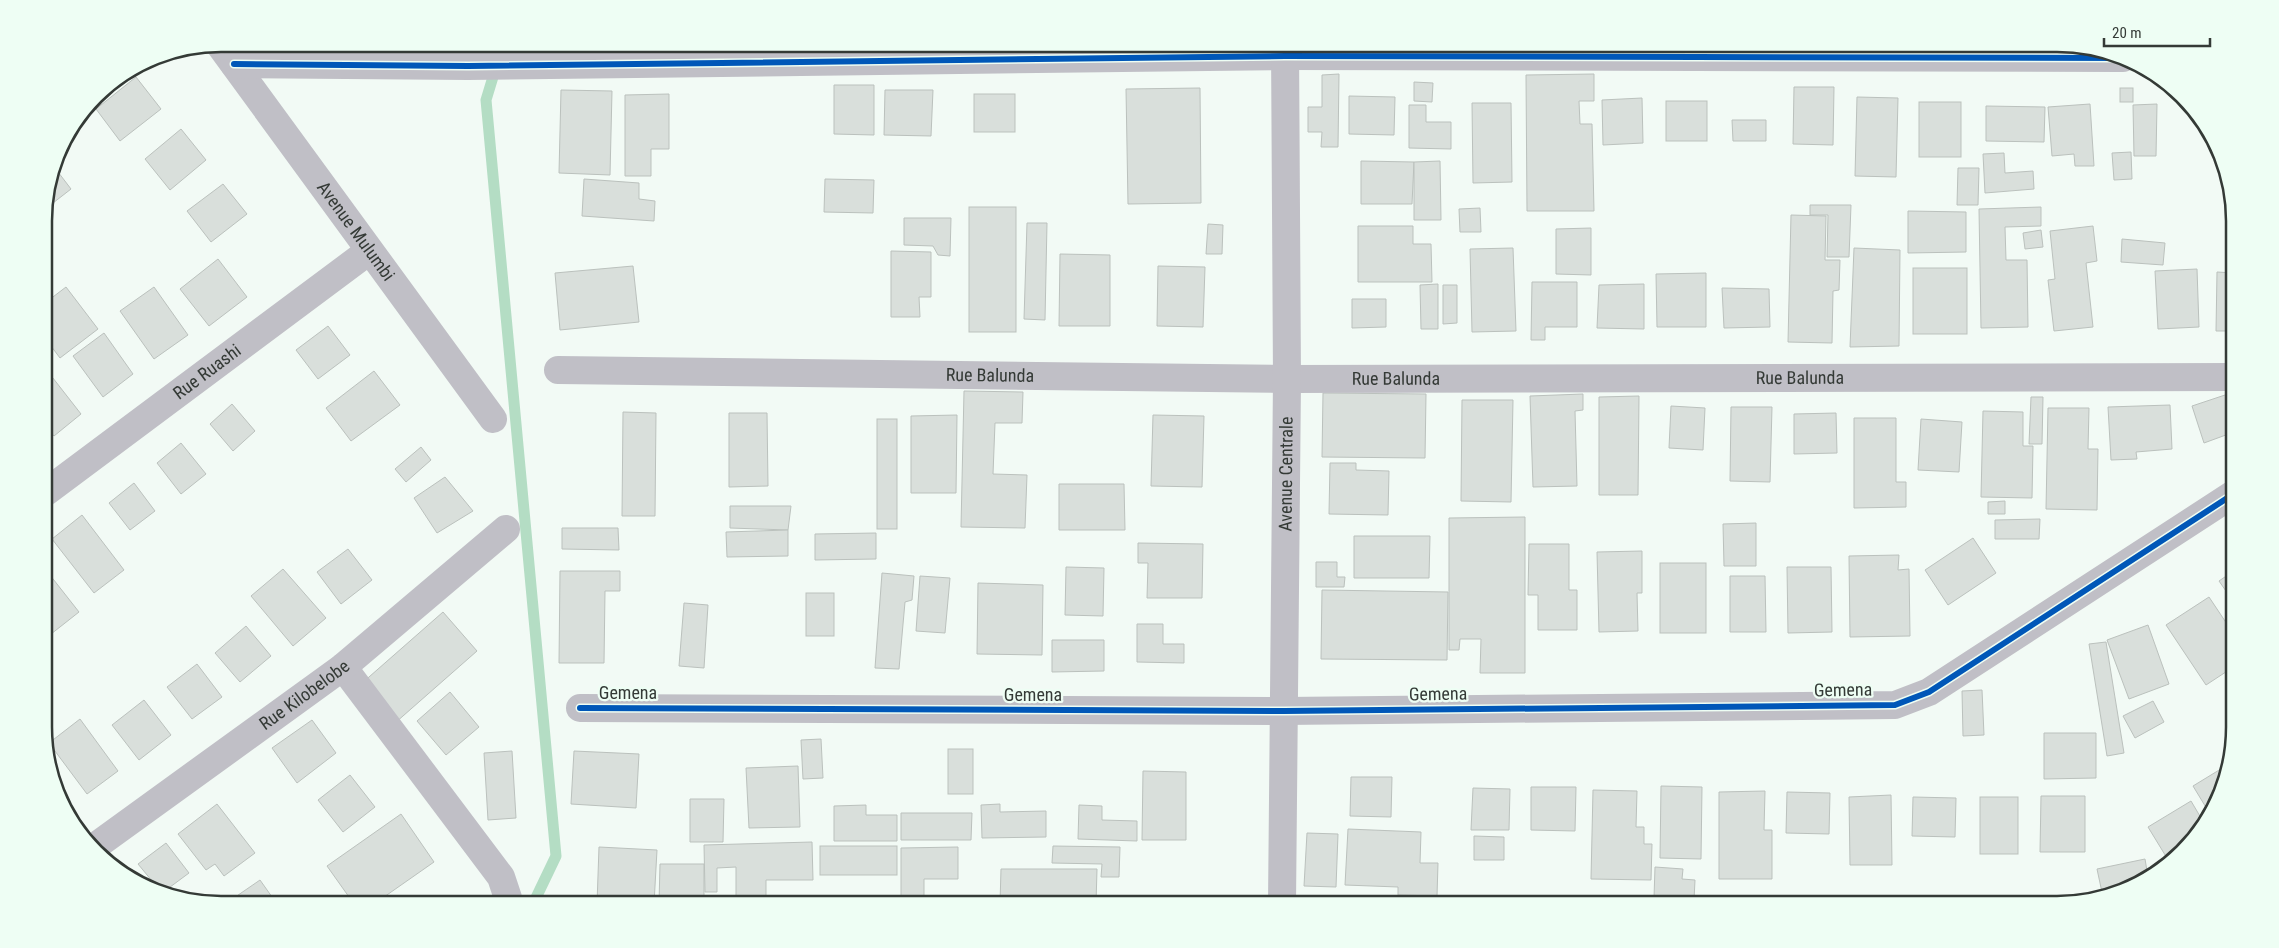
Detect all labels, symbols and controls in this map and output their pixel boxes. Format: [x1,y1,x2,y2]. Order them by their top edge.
scale bar [2104,15,2210,47]
text: 20 m [2112,24,2142,42]
street label: Avenue Mulumbi [313,177,399,285]
street label: Rue Ruashi [169,339,245,403]
street label: Rue Balunda [946,364,1034,386]
street label: Rue Balunda [1756,367,1844,388]
street label: Rue Balunda [1352,368,1440,389]
street label: Avenue Centrale [1275,416,1297,532]
street label: Rue Kilobelobe [255,655,353,734]
street label: Gemena [1814,678,1872,701]
street label: Gemena [599,682,657,703]
street label: Gemena [1409,682,1467,705]
street label: Gemena [1004,684,1062,705]

